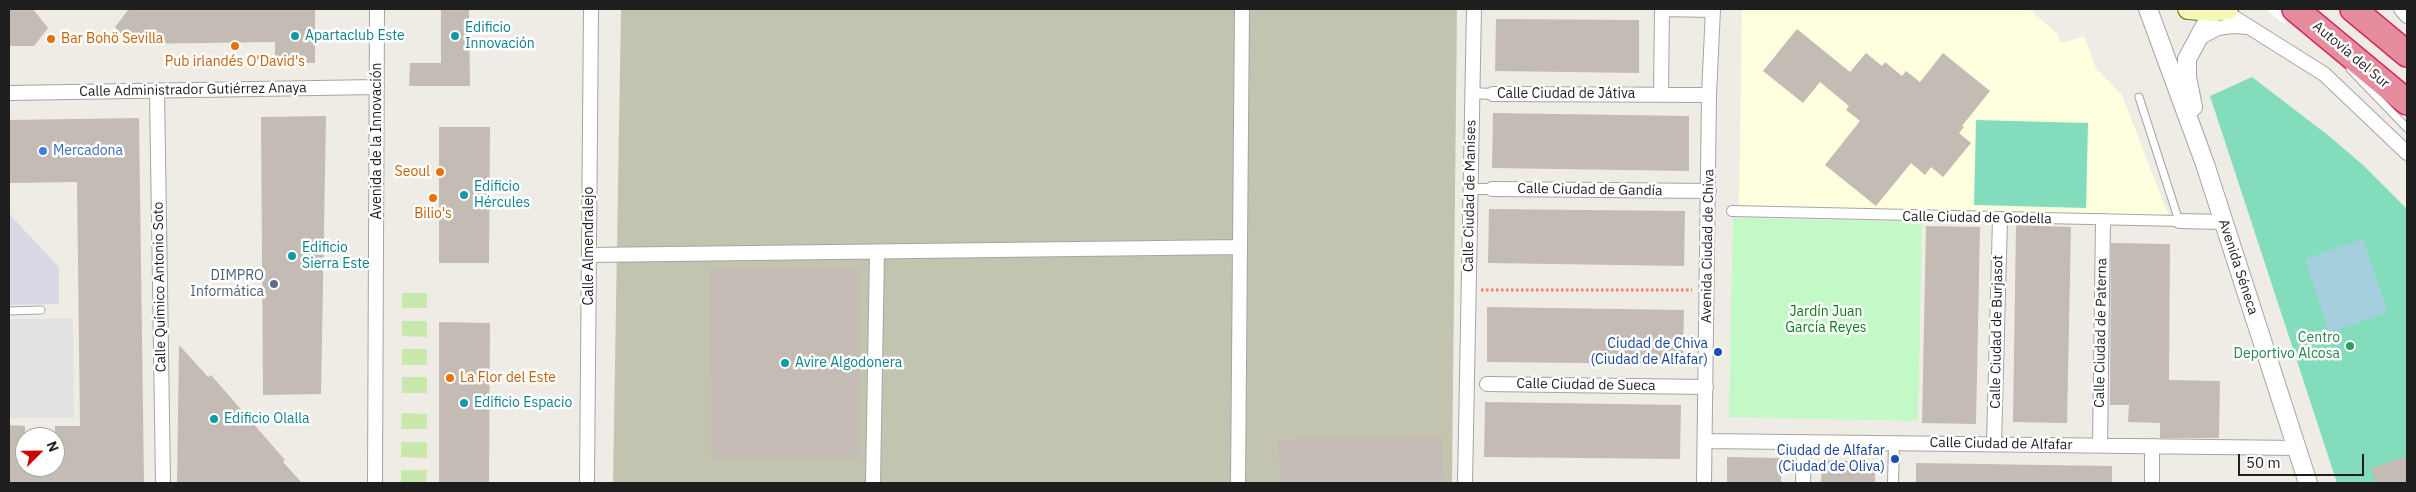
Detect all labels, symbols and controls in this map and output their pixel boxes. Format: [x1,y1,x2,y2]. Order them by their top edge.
street label: Autovía del Sur [2309,18,2393,92]
place label: Edificio Innovación [465,20,535,52]
place label: Apartaclub Este [305,28,405,44]
marker: Apartaclub Este [289,30,301,42]
marker: Edificio Innovación [449,30,461,42]
place label: Bar Bohö Sevilla [61,31,163,47]
marker: Bar Bohö Sevilla [45,33,57,45]
marker: Pub irlandés O'David's [229,40,241,52]
place label: Pub irlandés O'David's [165,54,305,70]
street label: Avenida de la Innovación [369,62,385,220]
street label: Calle Administrador Gutiérrez Anaya [79,80,307,100]
street label: Calle Ciudad de Játiva [1497,86,1635,102]
street label: Calle Ciudad de Manises [1460,120,1480,272]
place label: Mercadona [53,143,123,159]
marker: Mercadona [37,145,49,157]
place label: Seoul [395,164,430,180]
marker: Seoul [434,166,446,178]
street label: Avenida Ciudad de Chiva [1698,169,1718,323]
place label: Edificio Hércules [474,179,530,212]
street label: Calle Ciudad de Gandía [1517,180,1663,200]
street label: Calle Almendralejo [581,187,597,305]
marker: Edificio Hércules [458,189,470,201]
marker: Bilio's [427,192,439,204]
street label: Calle Químico Antonio Soto [150,201,170,373]
place label: Bilio's [414,206,452,222]
street label: Calle Ciudad de Godella [1902,208,2052,228]
street label: Avenida Séneca [2215,217,2261,317]
place label: Edificio Sierra Este [302,240,370,272]
marker: Edificio Sierra Este [286,250,298,262]
street label: Calle Ciudad de Burjasot [1987,255,2007,409]
street label: Calle Ciudad de Paterna [2091,258,2111,408]
place label: DIMPRO Informática [190,268,264,300]
marker: DIMPRO Informática [268,278,280,290]
park label: Jardín Juan García Reyes [1785,304,1867,336]
place label: Centro Deportivo Alcosa [2234,330,2340,362]
place label: Ciudad de Chiva (Ciudad de Alfafar) [1590,336,1708,368]
marker: Centro Deportivo Alcosa [2344,340,2356,352]
marker: Ciudad de Chiva (Ciudad de Alfafar) [1712,346,1724,358]
place label: Avire Algodonera [795,355,902,371]
marker: Avire Algodonera [779,357,791,369]
place label: La Flor del Este [460,370,556,386]
marker: La Flor del Este [444,372,456,384]
street label: Calle Ciudad de Sueca [1516,375,1656,395]
place label: Edificio Espacio [474,395,572,411]
marker: Edificio Espacio [458,397,470,409]
place label: Edificio Olalla [224,411,309,427]
marker: Edificio Olalla [208,413,220,425]
north arrow [15,427,65,477]
street label: Calle Ciudad de Alfafar [1929,434,2073,454]
text: N [43,438,63,455]
place label: Ciudad de Alfafar (Ciudad de Oliva) [1777,443,1885,476]
scale bar [2241,444,2367,476]
marker: Ciudad de Alfafar (Ciudad de Oliva) [1889,453,1901,465]
text: 50 m [2246,453,2281,472]

